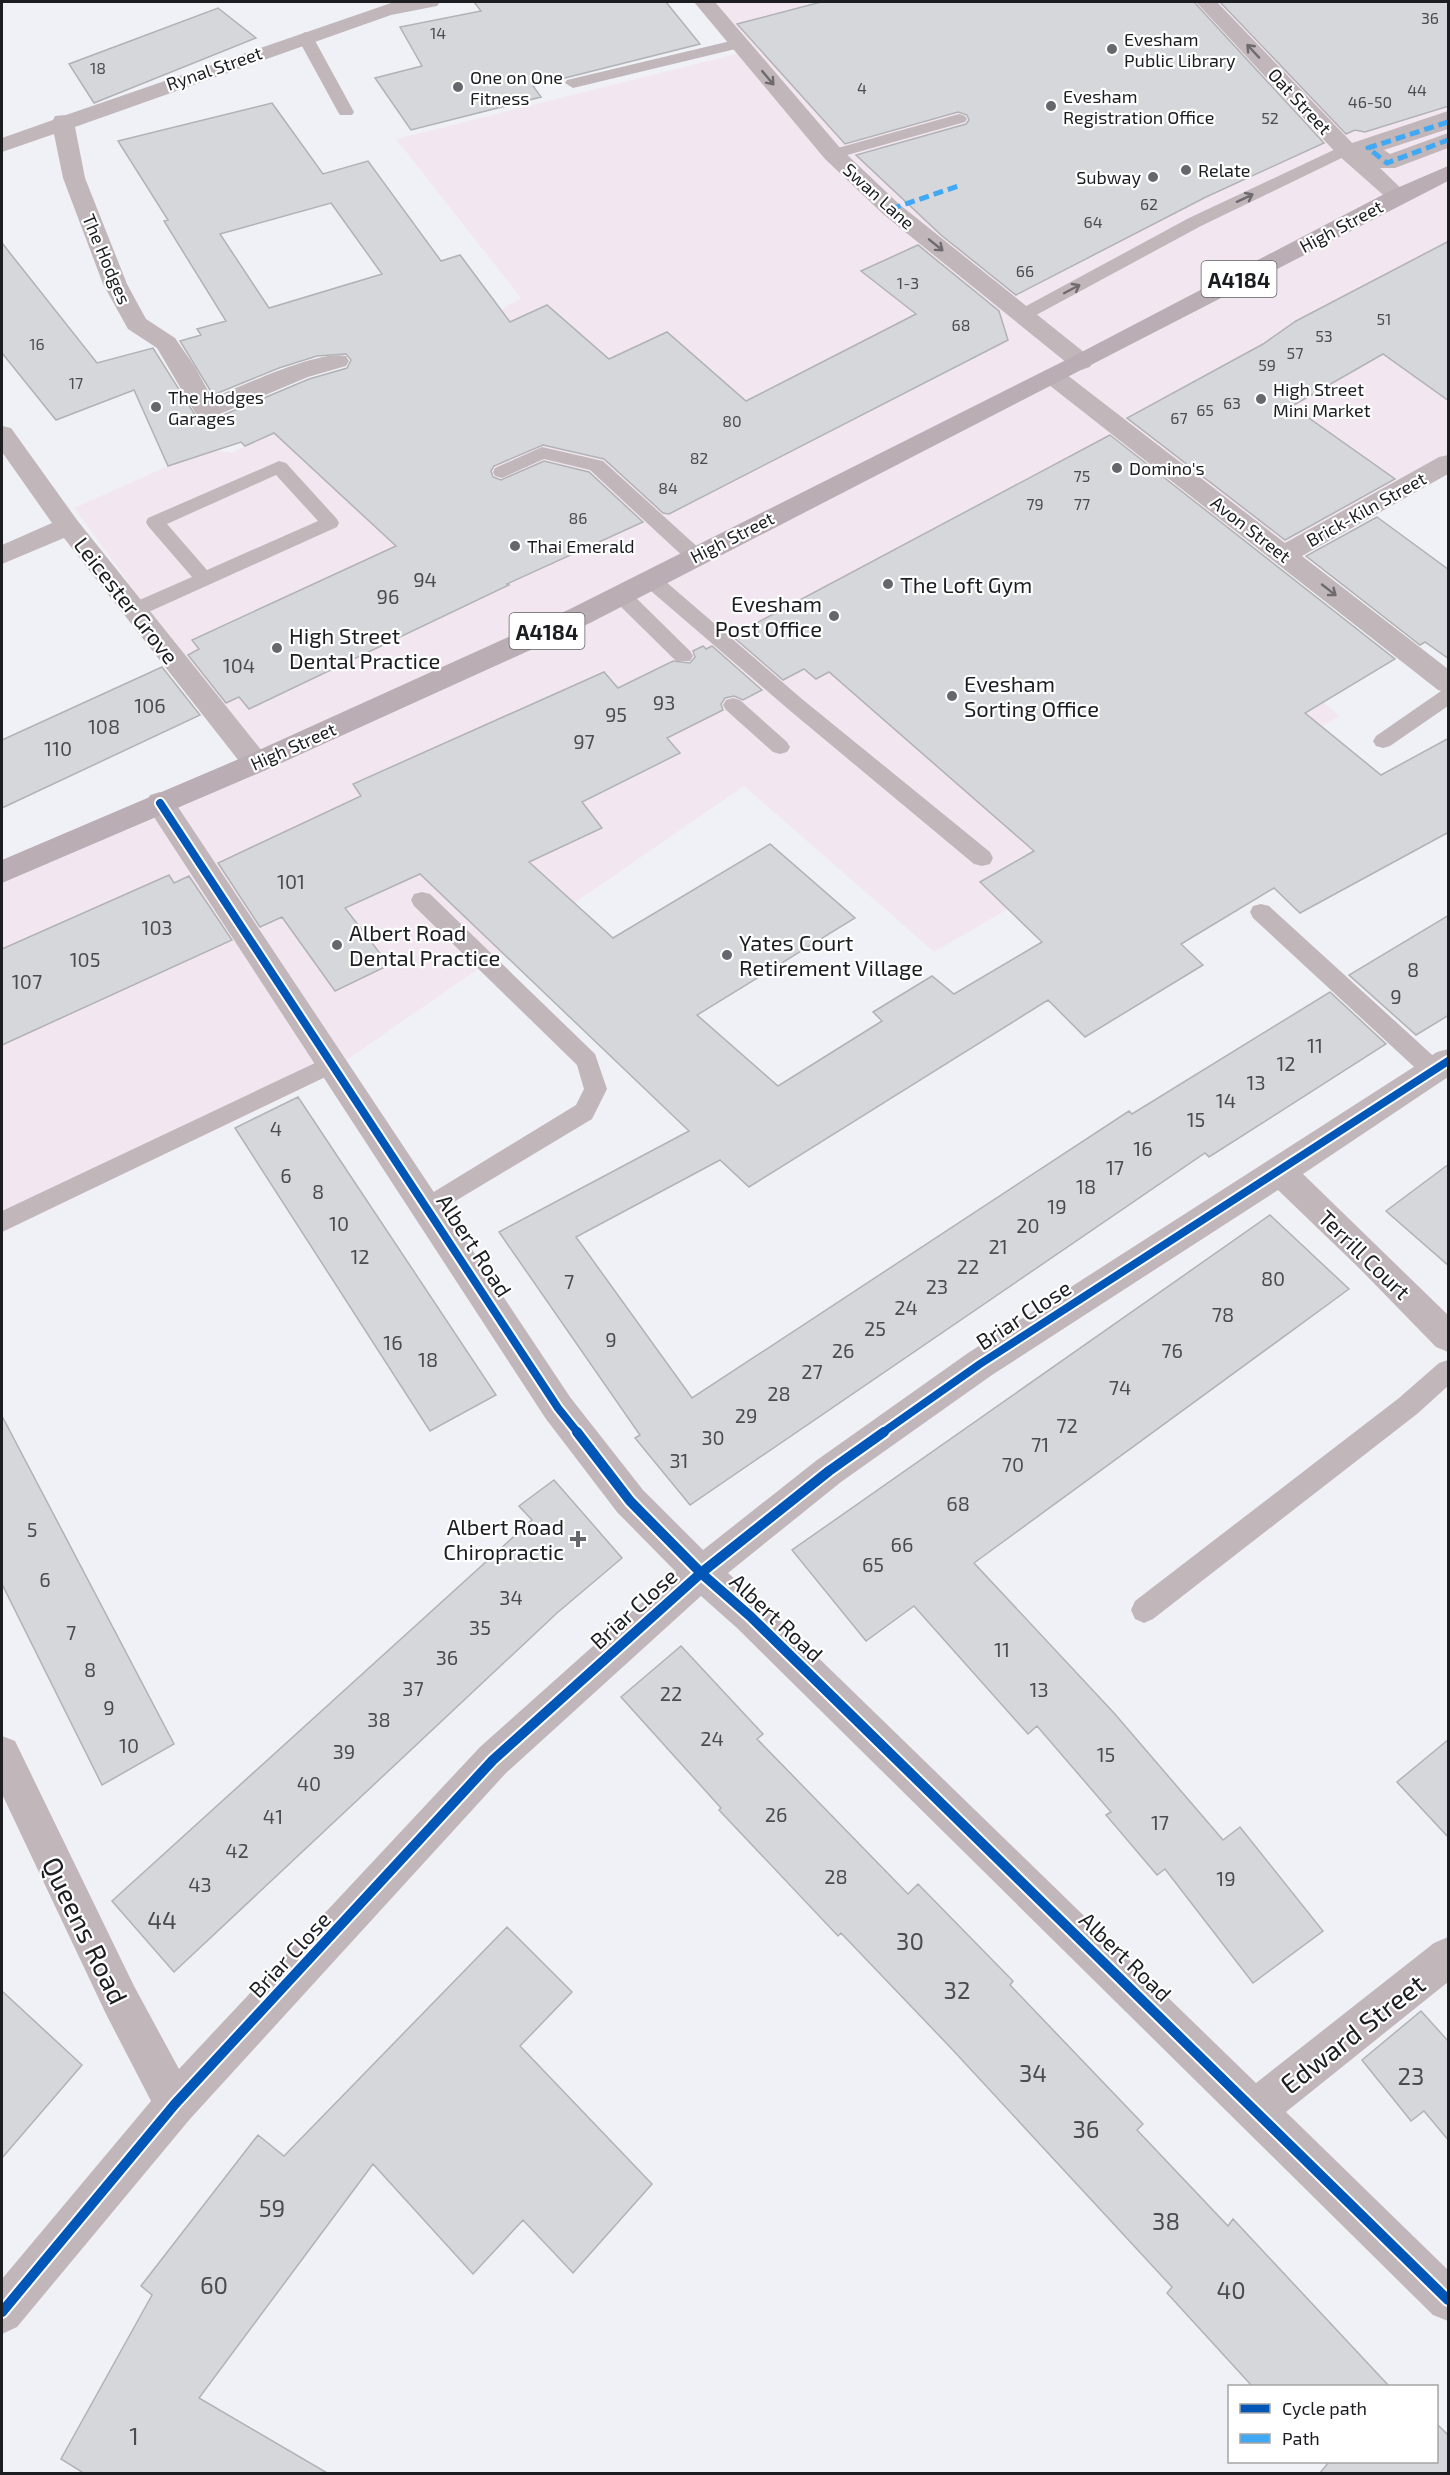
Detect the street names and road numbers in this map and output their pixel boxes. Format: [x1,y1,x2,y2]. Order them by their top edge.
street label: Rynal Street [163,41,265,95]
street label: Oat Street [1264,63,1336,139]
street label: Swan Lane [839,158,919,234]
street label: High Street [1296,195,1386,257]
street label: The Hodges [78,211,136,307]
road number: A4184 [1202,261,1276,297]
street label: Brick-Kiln Street [1302,467,1430,551]
street label: Avon Street [1207,491,1295,567]
street label: High Street [686,506,778,567]
street label: Leicester Grove [69,531,185,669]
road number: A4184 [510,613,584,649]
street label: High Street [247,717,339,775]
street label: Albert Road [432,1189,518,1301]
street label: Terrill Court [1314,1204,1416,1304]
street label: Briar Close [971,1274,1075,1354]
street label: Briar Close [584,1562,682,1654]
street label: Albert Road [725,1567,829,1667]
street label: Queens Road [36,1851,135,2009]
street label: Briar Close [243,1906,335,2002]
street label: Albert Road [1075,1906,1177,2006]
street label: Edward Street [1273,1967,1431,2099]

